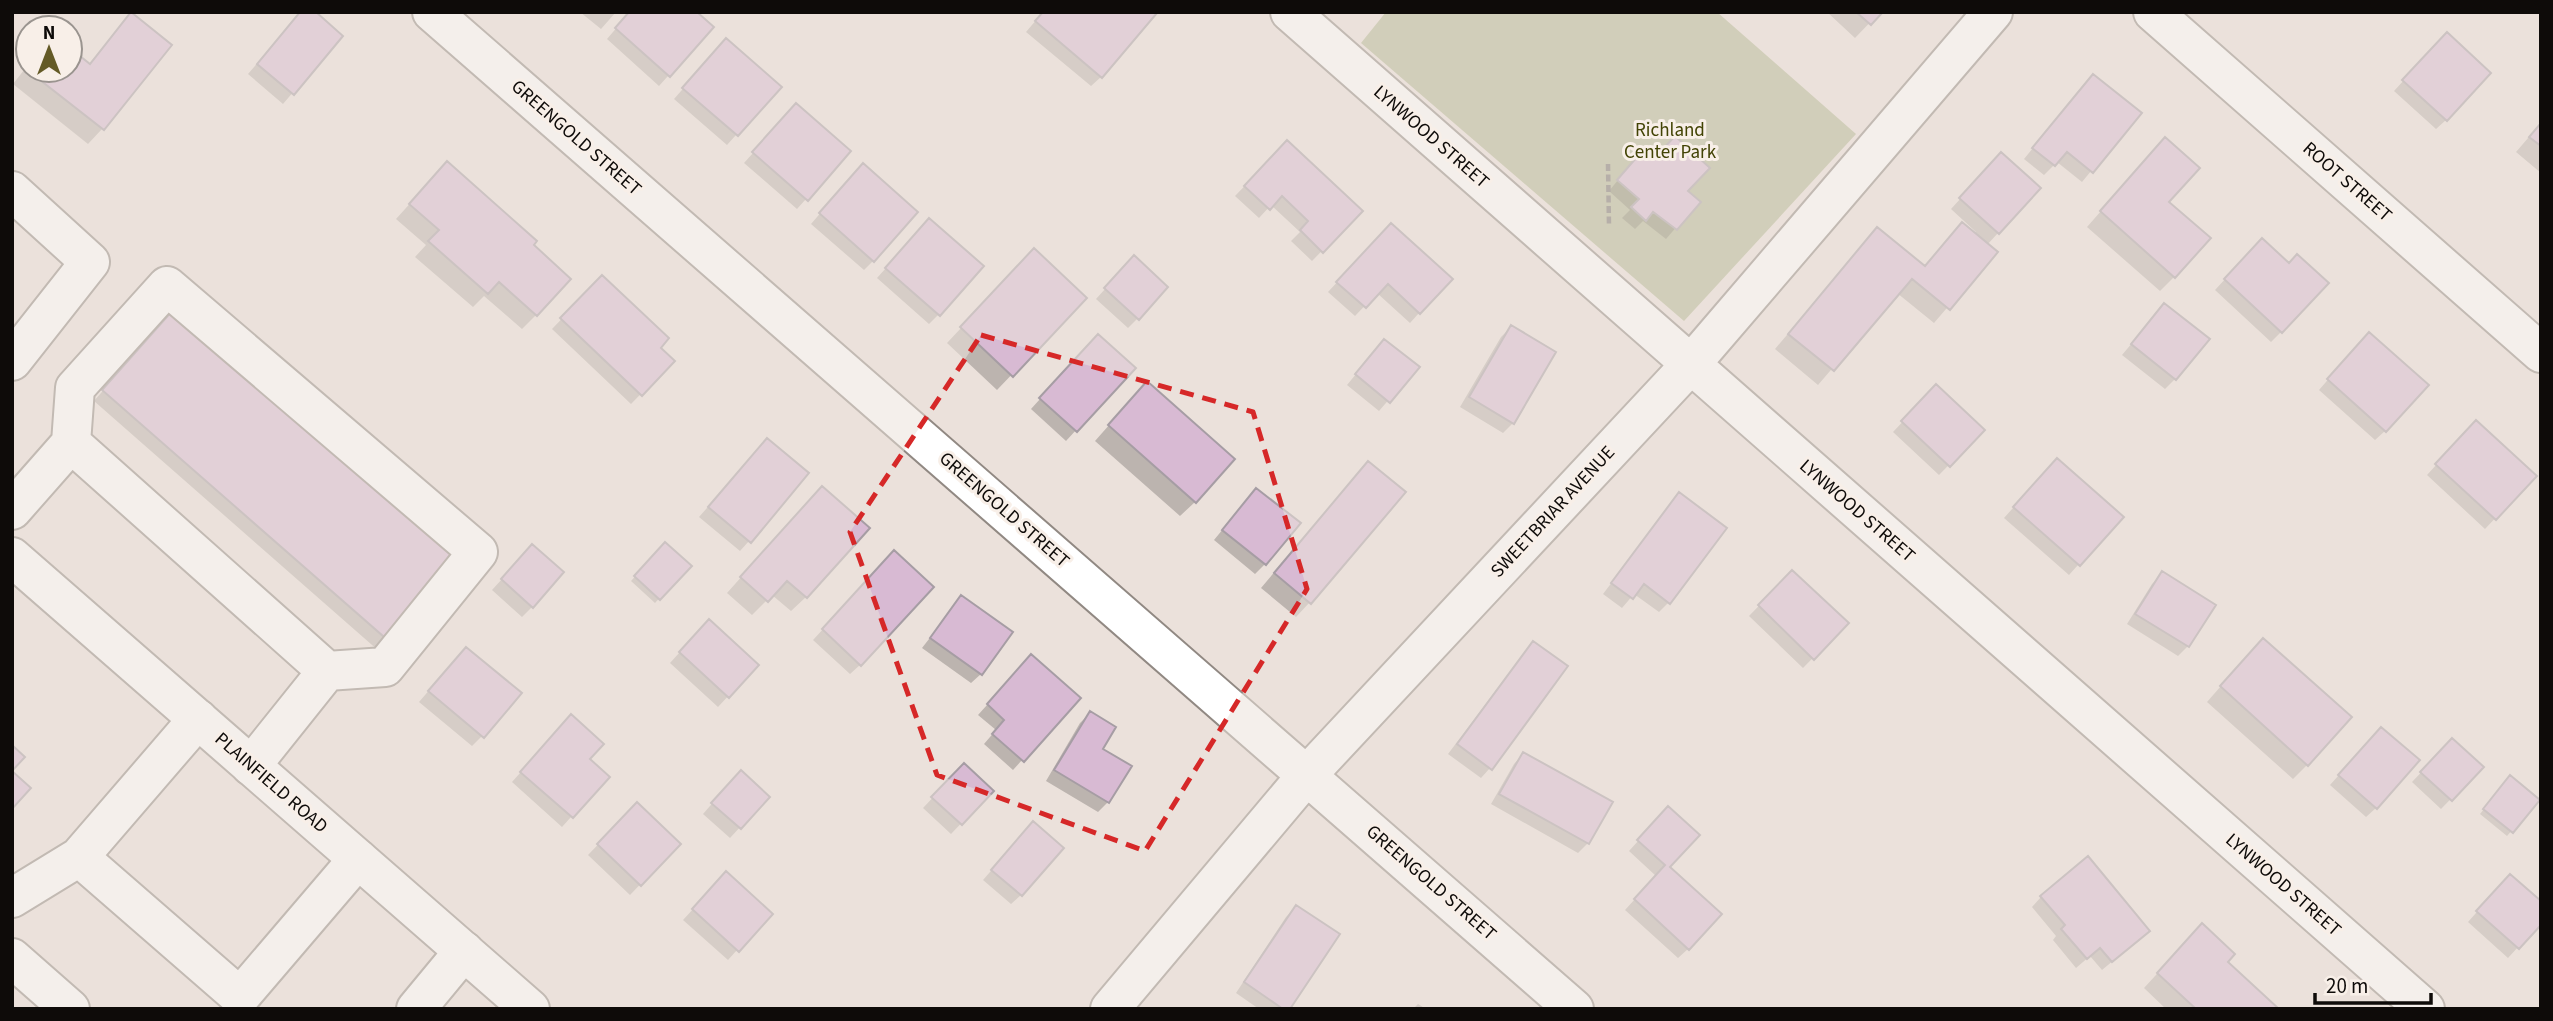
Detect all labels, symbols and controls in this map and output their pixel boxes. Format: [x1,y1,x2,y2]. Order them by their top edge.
north arrow [14,14,84,84]
text: N [43,20,55,47]
street label: GREENGOLD STREET [505,74,647,202]
street label: LYNWOOD STREET [1367,79,1495,195]
park label: Richland Center Park [1624,117,1717,166]
street label: ROOT STREET [2296,136,2398,228]
street label: SWEETBRIAR AVENUE [1485,440,1621,584]
street label: GREENGOLD STREET [933,446,1075,574]
street label: LYNWOOD STREET [1793,453,1921,569]
street label: PLAINFIELD ROAD [209,726,333,840]
street label: GREENGOLD STREET [1360,819,1502,947]
street label: LYNWOOD STREET [2219,827,2347,943]
scale bar [2315,962,2430,1006]
text: 20 m [2326,971,2368,1001]

